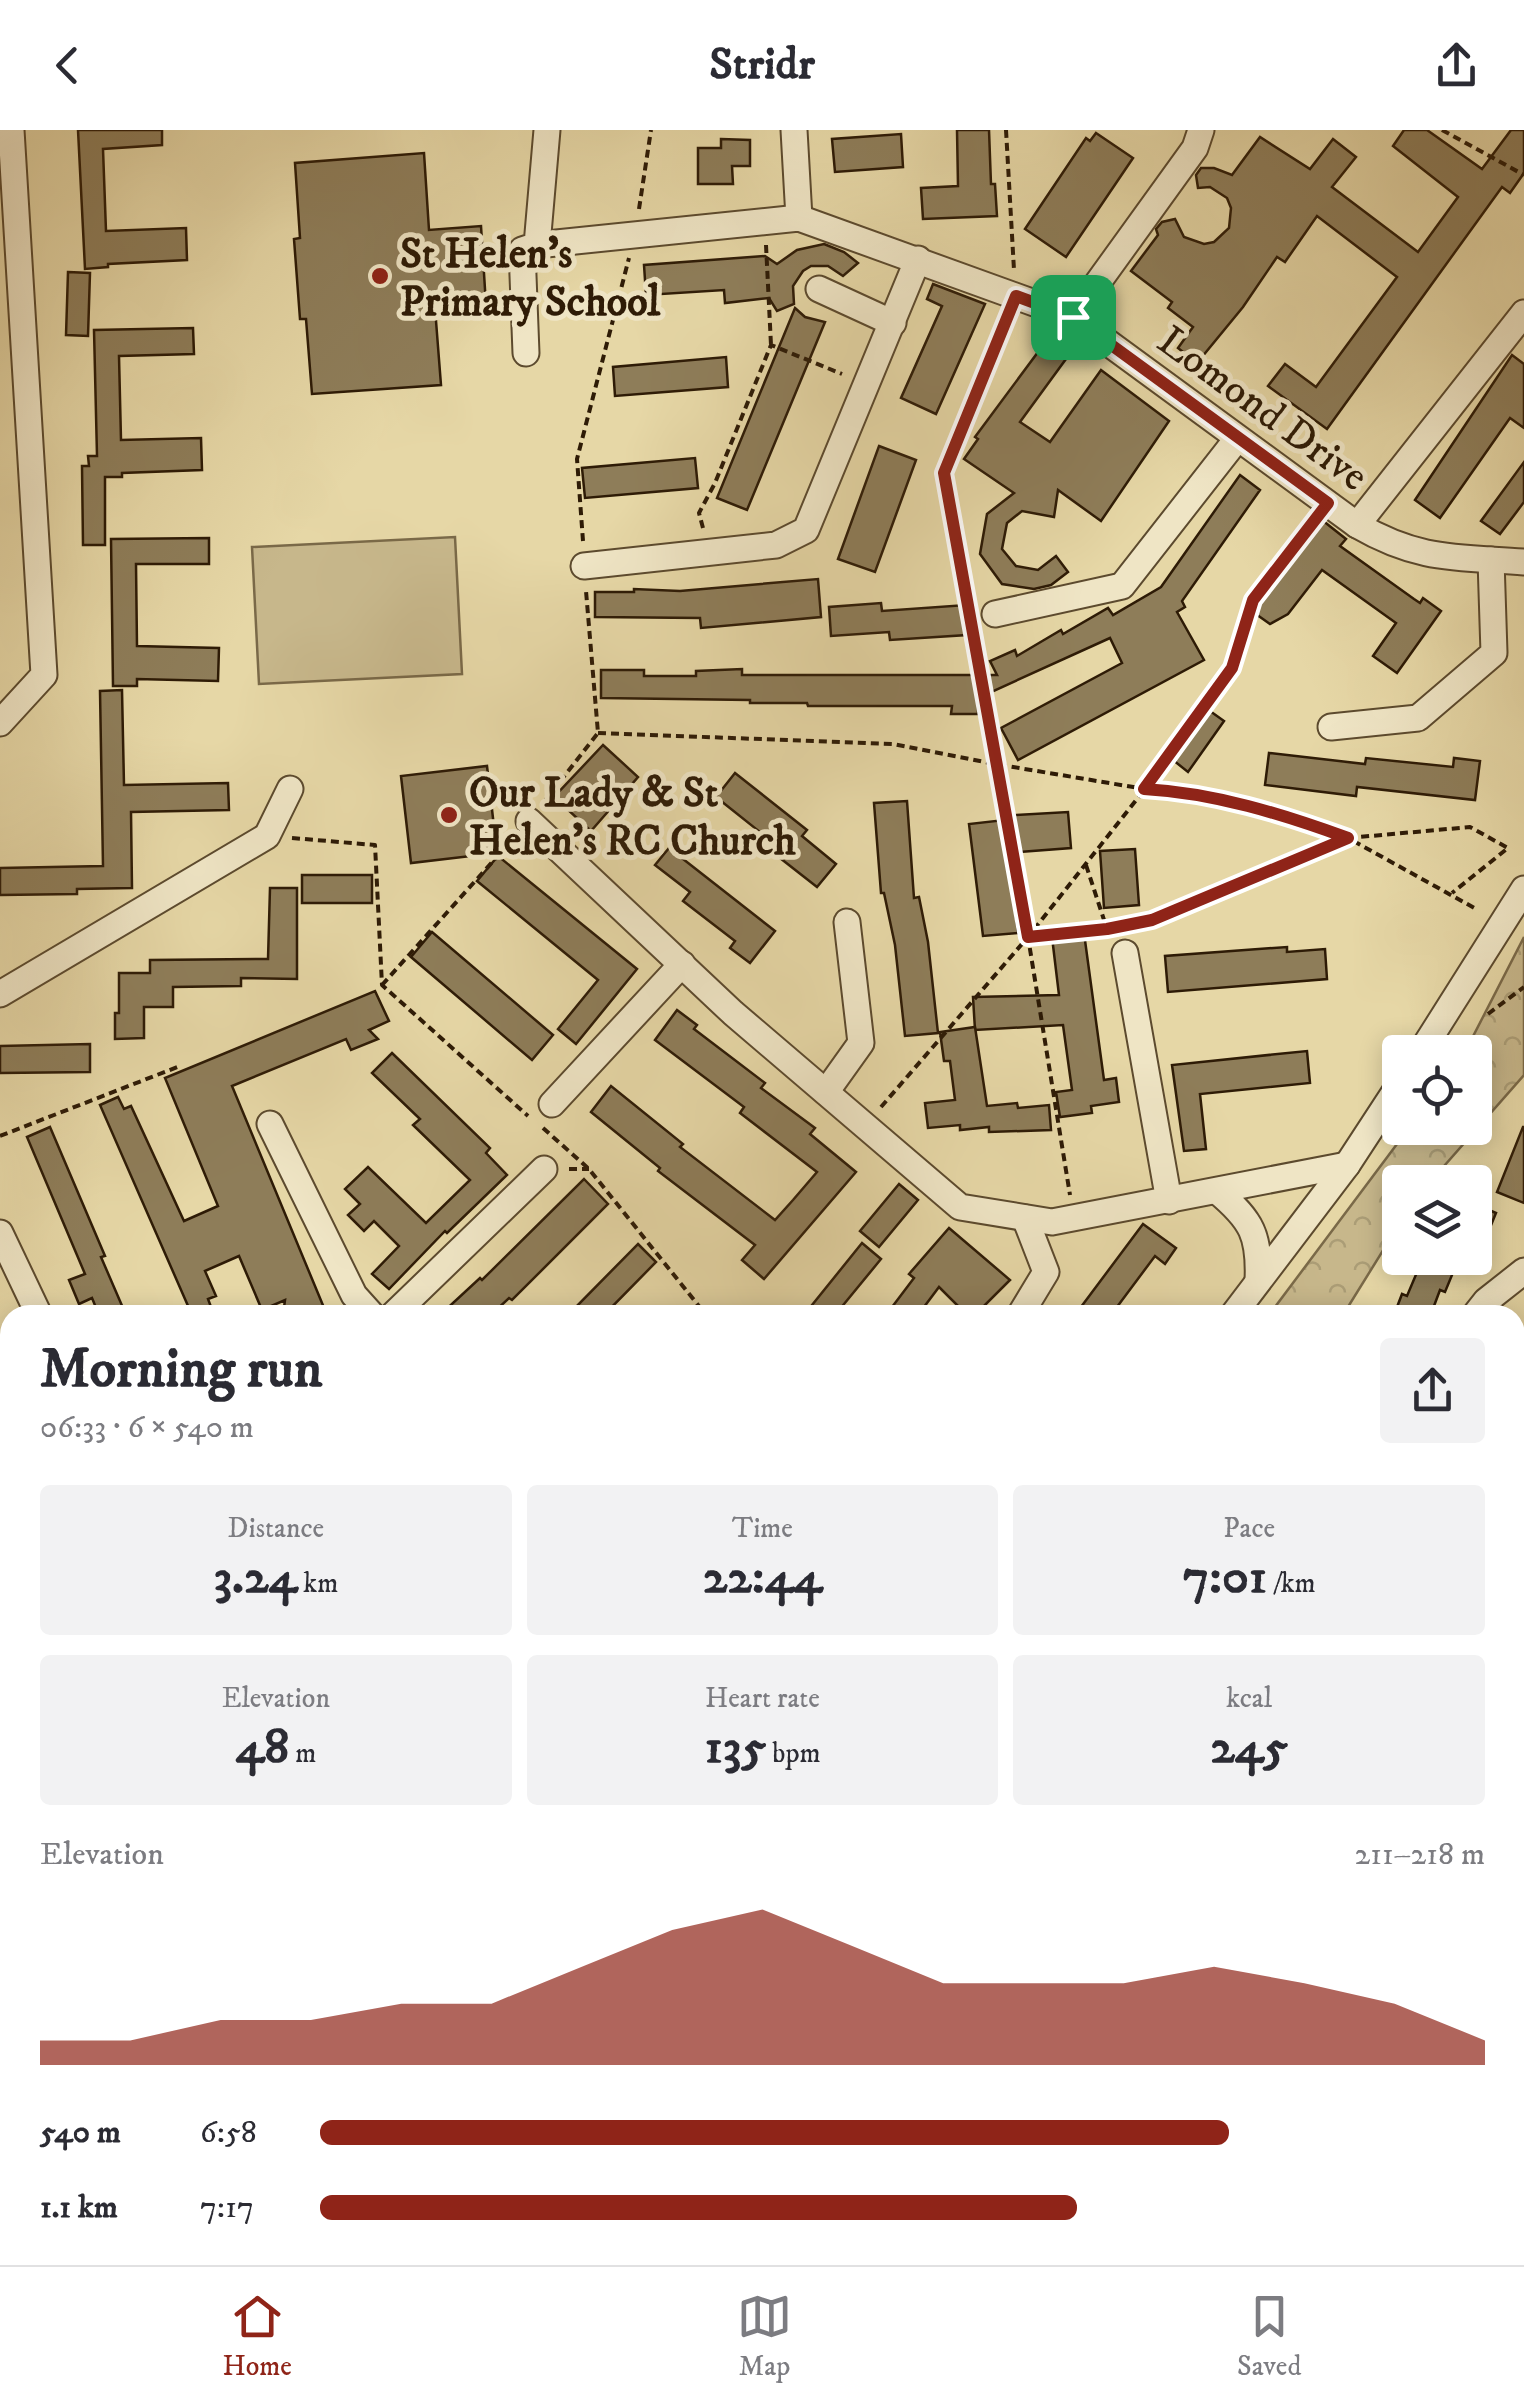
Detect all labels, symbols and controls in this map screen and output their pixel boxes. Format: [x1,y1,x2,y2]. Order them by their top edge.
text: Stridr [709,37,815,93]
icon: back [40,38,95,93]
icon: share [1429,38,1484,93]
place label: St Helen's Primary School [400,229,661,329]
marker: St Helen's Primary School [369,265,391,287]
pin [1031,275,1116,360]
icon: arrive [1046,290,1101,345]
street label: Lomond Drive [1147,316,1378,503]
place label: Our Lady & St Helen's RC Church [469,768,797,868]
marker: Our Lady & St Helen's RC Church [438,804,460,826]
map controls [1382,1035,1492,1275]
button: locate [1382,1035,1492,1145]
button: layers [1382,1165,1492,1275]
text: Morning run [40,1336,322,1405]
button: share [1380,1338,1485,1443]
text: 06:33 · 6 × 540 m [40,1408,254,1448]
text: Distance [228,1511,324,1546]
text: Time [732,1511,793,1546]
text: Pace [1223,1511,1275,1546]
text: 3.24 [213,1546,297,1609]
text: 22:44 [703,1546,822,1609]
text: 7:01 [1183,1546,1267,1609]
text: km [297,1566,338,1601]
text: /km [1267,1566,1316,1601]
text: Elevation [222,1681,330,1716]
text: Heart rate [705,1681,820,1716]
text: kcal [1226,1681,1272,1716]
text: 48 [235,1716,289,1779]
text: 135 [704,1716,766,1779]
text: 245 [1210,1716,1288,1779]
text: m [289,1736,316,1771]
text: bpm [766,1736,821,1771]
text: Elevation [40,1835,164,1875]
text: 211–218 m [1355,1835,1485,1875]
text: 540 m [40,2113,121,2153]
text: 6:58 [200,2113,257,2153]
text: 1.1 km [40,2188,118,2228]
text: 7:17 [200,2188,254,2228]
tab: Home [223,2289,292,2384]
tab: Map [737,2289,792,2384]
tab: Saved [1237,2289,1301,2384]

